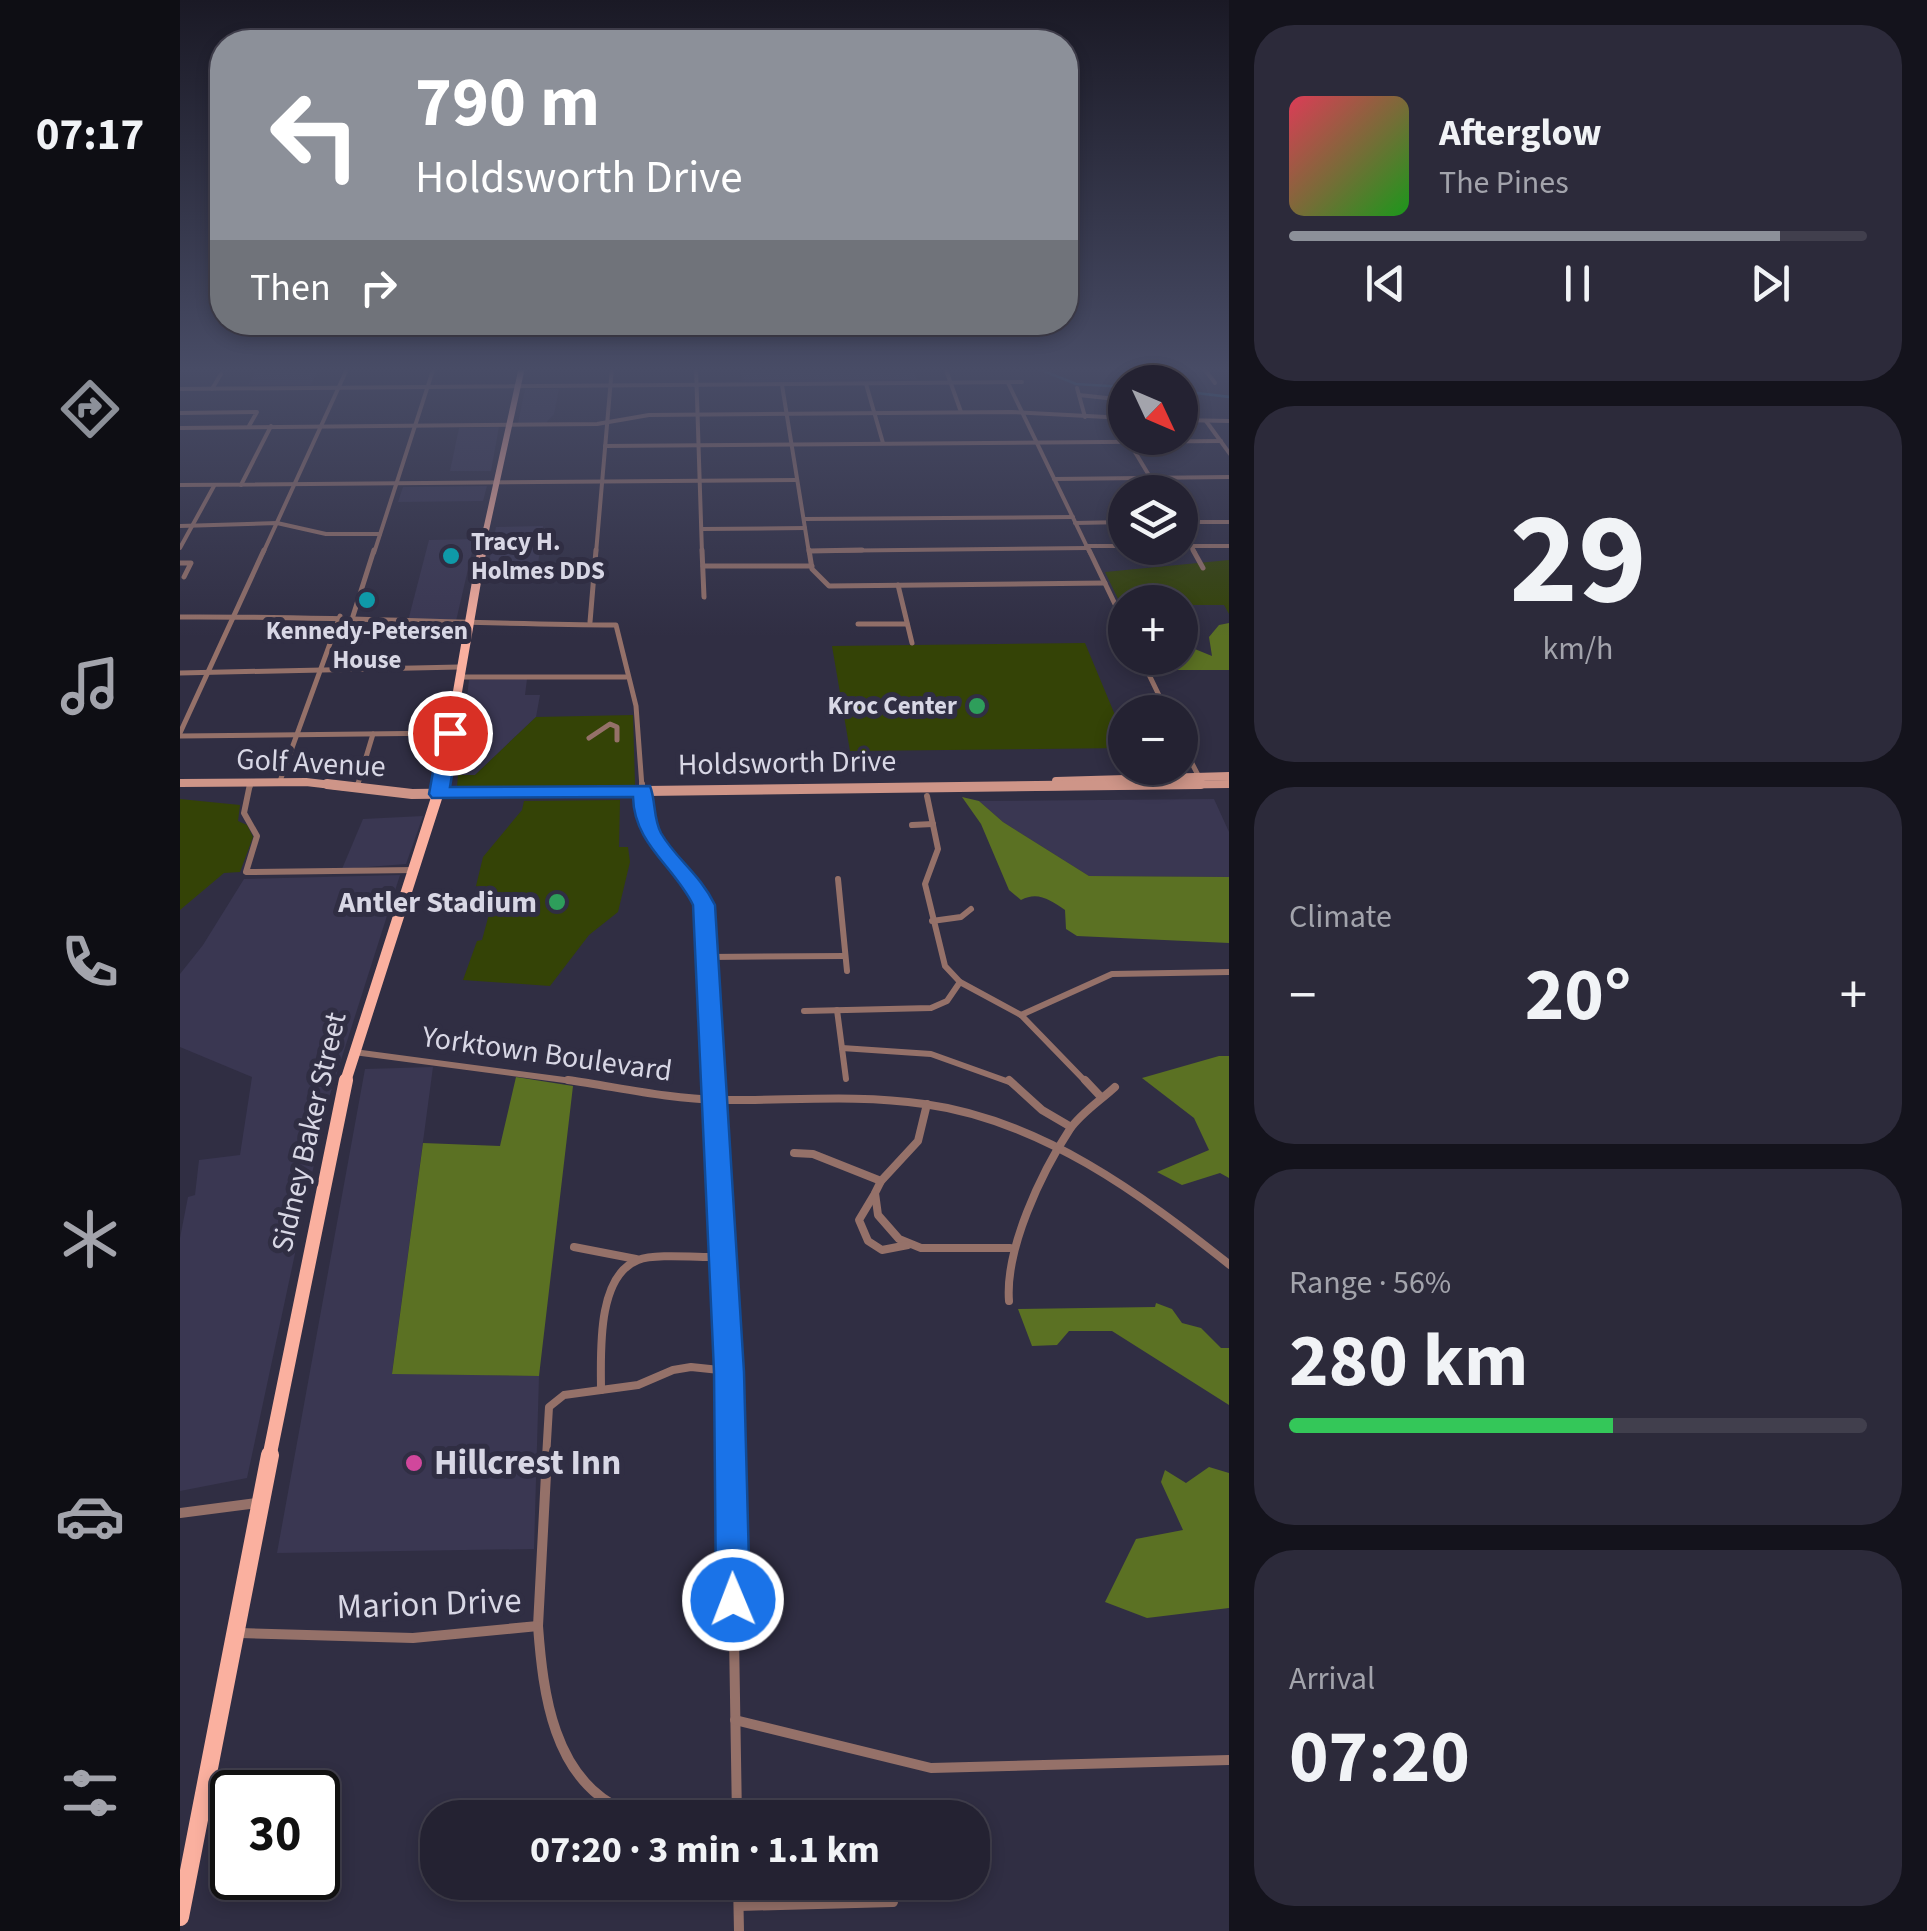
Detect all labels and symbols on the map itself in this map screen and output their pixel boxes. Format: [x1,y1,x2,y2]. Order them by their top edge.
north arrow [1108,365,1198,455]
place label: Tracy H. Holmes DDS [471,524,605,589]
marker: Tracy H. Holmes DDS [440,545,462,567]
marker: Kennedy-Petersen House [356,589,378,611]
place label: Kennedy-Petersen House [266,613,468,678]
place label: Kroc Center [828,688,957,724]
pin [408,691,493,776]
marker: Kroc Center [966,695,988,717]
street label: Golf Avenue [235,738,387,788]
street label: Holdsworth Drive [677,740,897,786]
place label: Antler Stadium [337,881,537,924]
marker: Antler Stadium [546,891,568,913]
street label: Sidney Baker Street [260,1008,358,1256]
street label: Yorktown Boulevard [418,1015,675,1093]
place label: Hillcrest Inn [434,1438,621,1488]
marker: Hillcrest Inn [403,1452,425,1474]
position arrow [681,1548,785,1652]
street label: Marion Drive [336,1576,522,1632]
speed limit sign: 30 [210,1770,340,1900]

